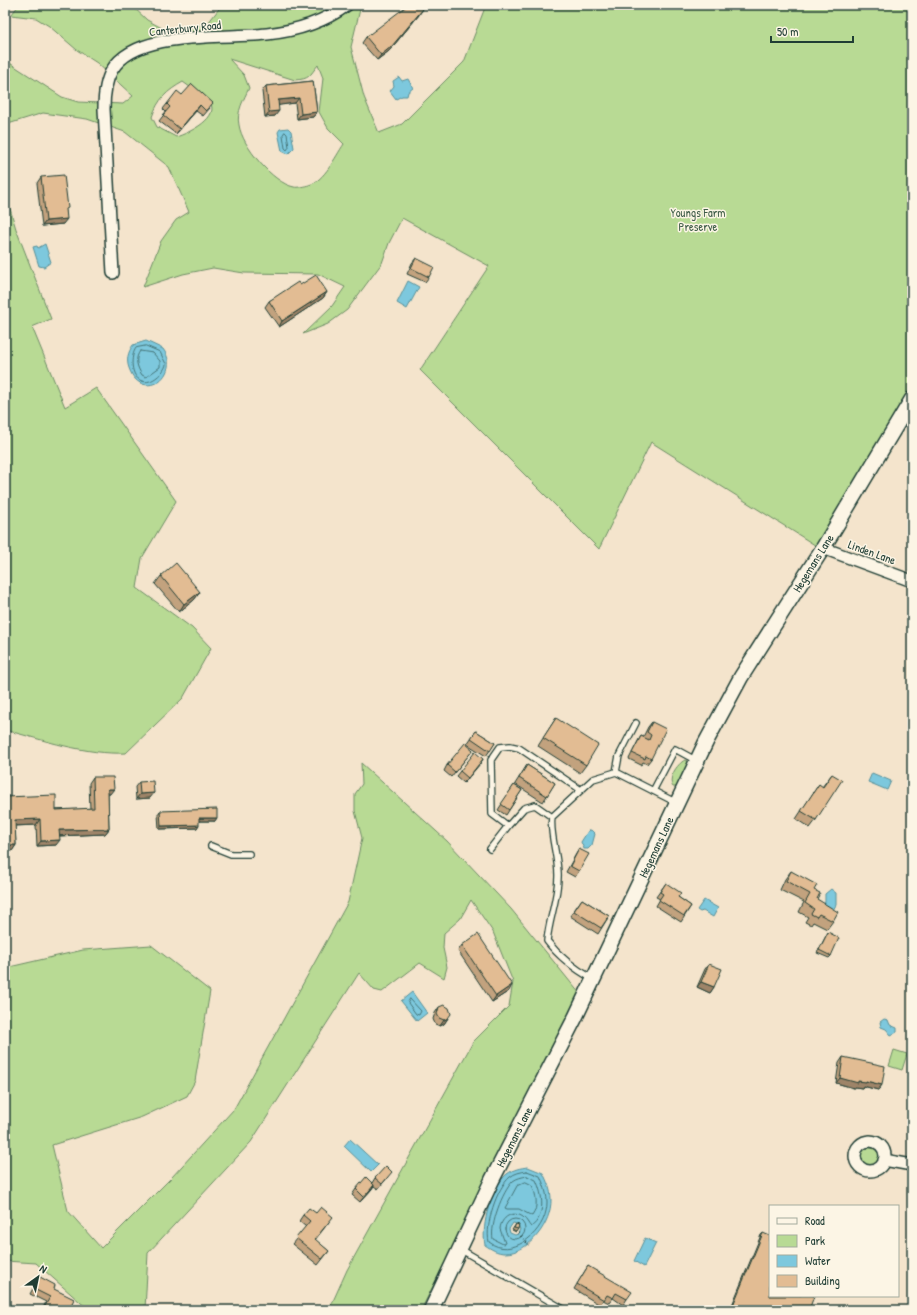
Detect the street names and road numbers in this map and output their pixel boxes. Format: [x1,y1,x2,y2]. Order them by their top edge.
street label: Canterbury Road [148,16,222,40]
street label: Hegemans Lane [788,531,838,595]
street label: Linden Lane [846,536,898,569]
street label: Hegemans Lane [634,814,678,880]
street label: Hegemans Lane [492,1104,537,1170]

